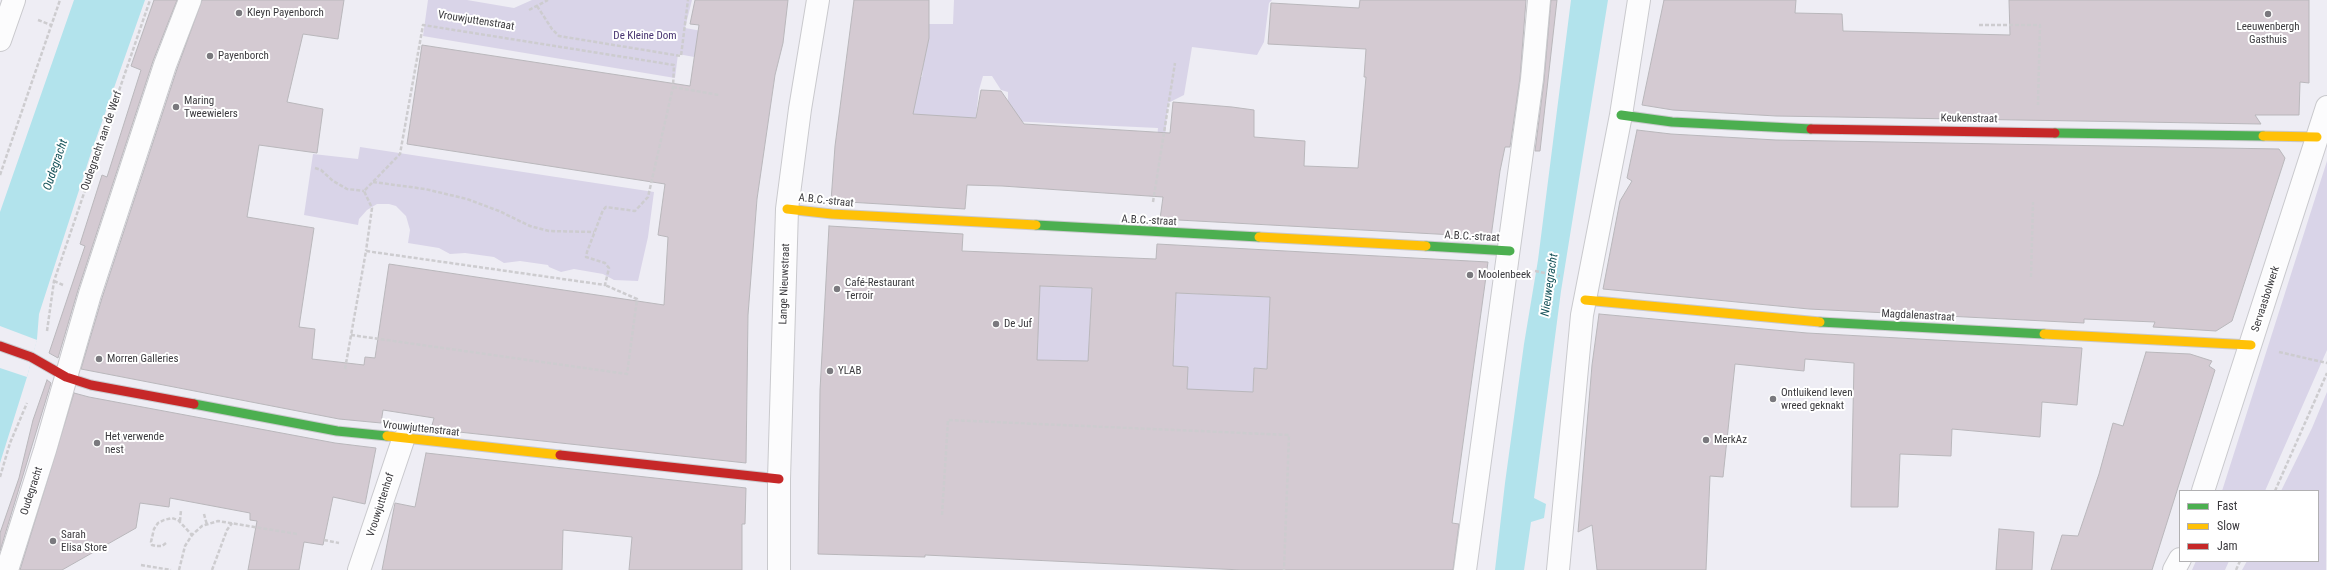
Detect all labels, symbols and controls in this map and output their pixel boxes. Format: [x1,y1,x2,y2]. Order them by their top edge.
place label: Kleyn Payenborch [247,6,324,20]
marker: Kleyn Payenborch [234,8,244,18]
street label: Vrouwjuttenstraat [437,8,515,34]
marker: Leeuwenbergh Gasthuis [2263,9,2273,19]
place label: Leeuwenbergh Gasthuis [2236,20,2300,46]
park label: De Kleine Dom [613,29,677,43]
place label: Payenborch [218,49,269,63]
marker: Payenborch [205,51,215,61]
street label: Oudegracht aan de Werf [79,90,125,192]
place label: Maring Tweewielers [184,94,238,120]
marker: Maring Tweewielers [171,102,181,112]
street label: Keukenstraat [1940,112,1998,126]
water label: Oudegracht [41,138,71,192]
street label: A.B.C.-straat [798,192,854,210]
street label: A.B.C.-straat [1121,213,1177,229]
street label: A.B.C.-straat [1444,229,1500,245]
street label: Lange Nieuwstraat [777,243,793,325]
water label: Nieuwegracht [1538,253,1562,317]
street label: Servaasbolwerk [2249,264,2283,334]
place label: Moolenbeek [1478,268,1531,282]
marker: Moolenbeek [1465,270,1475,280]
place label: Café-Restaurant Terroir [845,276,915,302]
marker: Café-Restaurant Terroir [832,284,842,294]
street label: Magdalenastraat [1881,307,1955,325]
place label: De Juf [1004,317,1032,331]
marker: De Juf [991,319,1001,329]
place label: Morren Galleries [107,352,178,366]
marker: Morren Galleries [94,354,104,364]
place label: YLAB [838,364,861,378]
marker: YLAB [825,366,835,376]
place label: Ontluikend leven wreed geknakt [1781,386,1853,412]
marker: Ontluikend leven wreed geknakt [1768,394,1778,404]
street label: Vrouwjuttenstraat [382,418,460,440]
place label: Het verwende nest [105,430,164,456]
place label: MerkAz [1714,433,1747,447]
marker: MerkAz [1701,435,1711,445]
marker: Het verwende nest [92,438,102,448]
street label: Oudegracht [18,465,46,517]
street label: Vrouwjuttenhof [364,471,398,539]
legend [2179,490,2319,562]
text: Fast [2217,499,2237,513]
text: Slow [2217,519,2240,533]
place label: Sarah Elisa Store [61,528,107,554]
marker: Sarah Elisa Store [48,536,58,546]
text: Jam [2217,539,2238,553]

